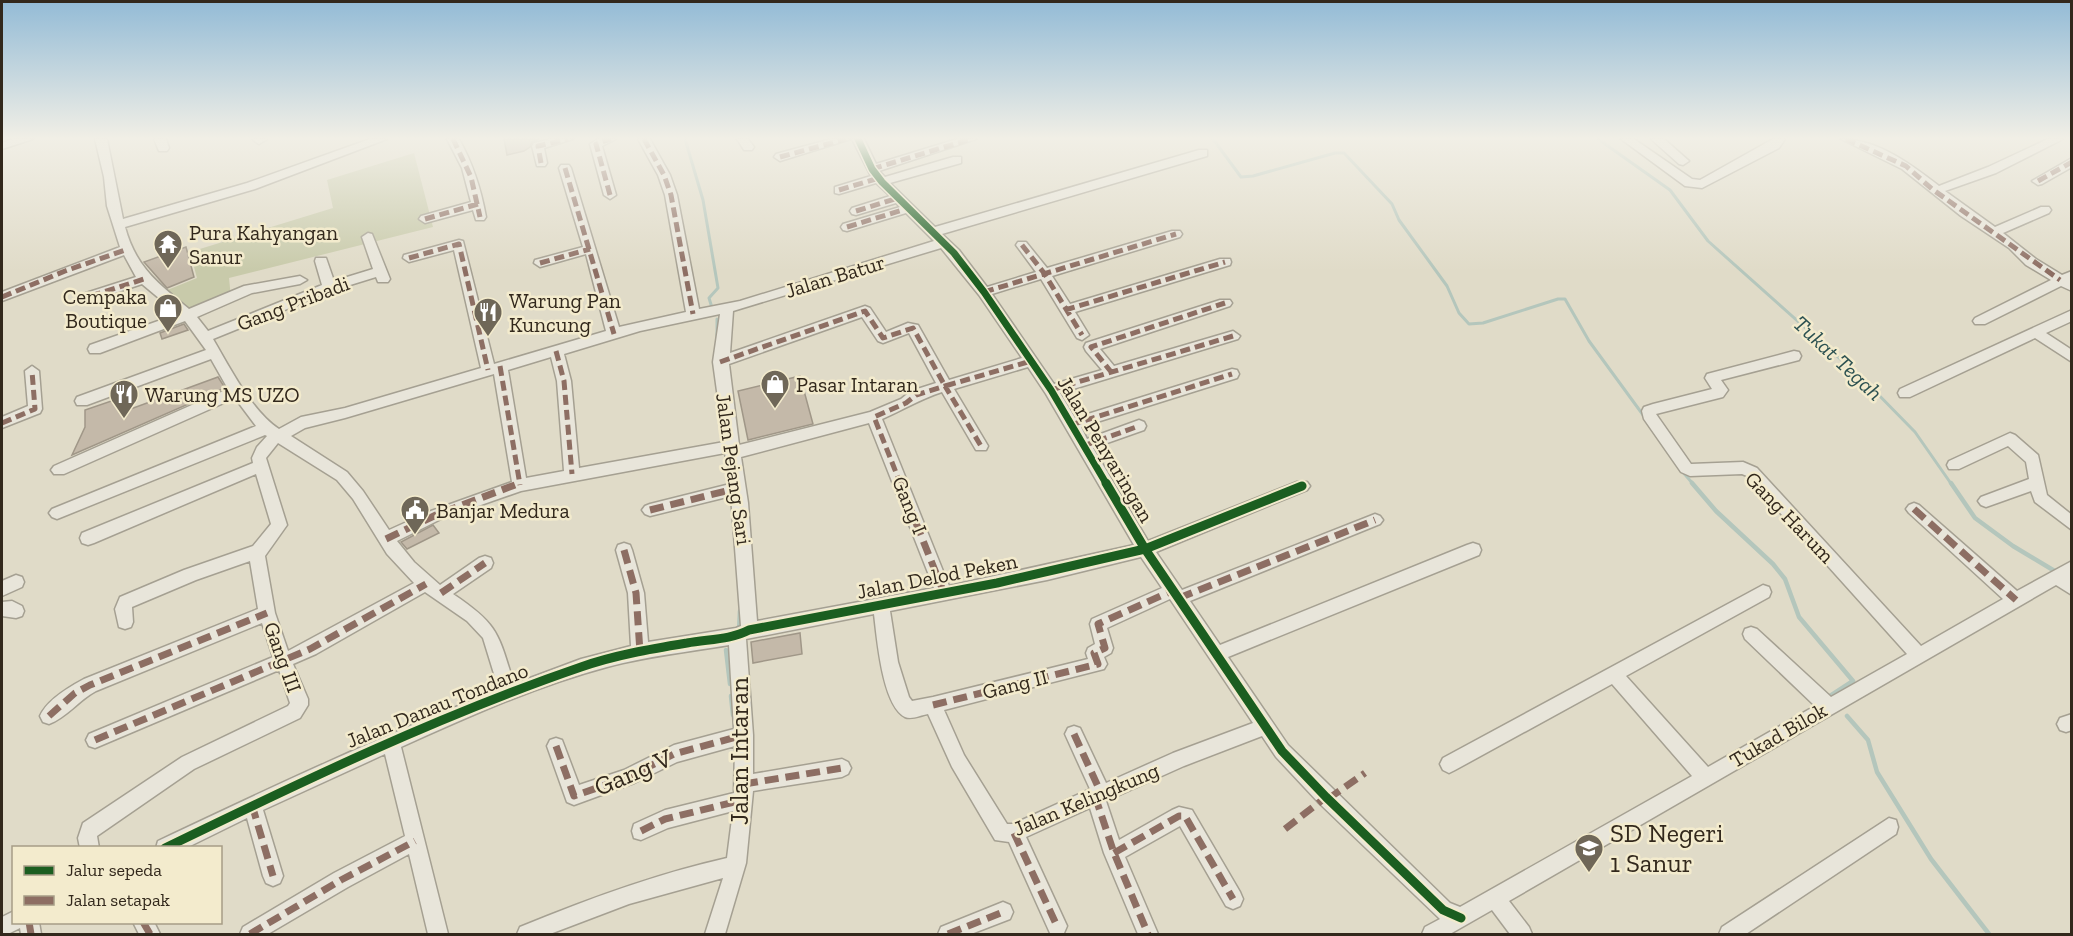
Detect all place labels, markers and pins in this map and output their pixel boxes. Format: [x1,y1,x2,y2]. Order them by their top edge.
place label: Pura Kahyangan Sanur [189,220,338,269]
temple icon: Pura Kahyangan Sanur [152,228,184,270]
place label: Cempaka Boutique [63,284,147,333]
place label: Warung Pan Kuncung [509,288,621,337]
shop icon: Cempaka Boutique [152,292,184,334]
restaurant icon: Warung Pan Kuncung [472,296,504,338]
shop icon: Pasar Intaran [759,368,791,410]
place label: Pasar Intaran [796,372,918,397]
restaurant icon: Warung MS UZO [108,378,140,420]
place label: Warung MS UZO [145,382,300,407]
public building icon: Banjar Medura [399,494,431,536]
place label: Banjar Medura [436,498,570,524]
place label: SD Negeri 1 Sanur [1610,817,1724,879]
school or university icon: SD Negeri 1 Sanur [1573,832,1605,874]

